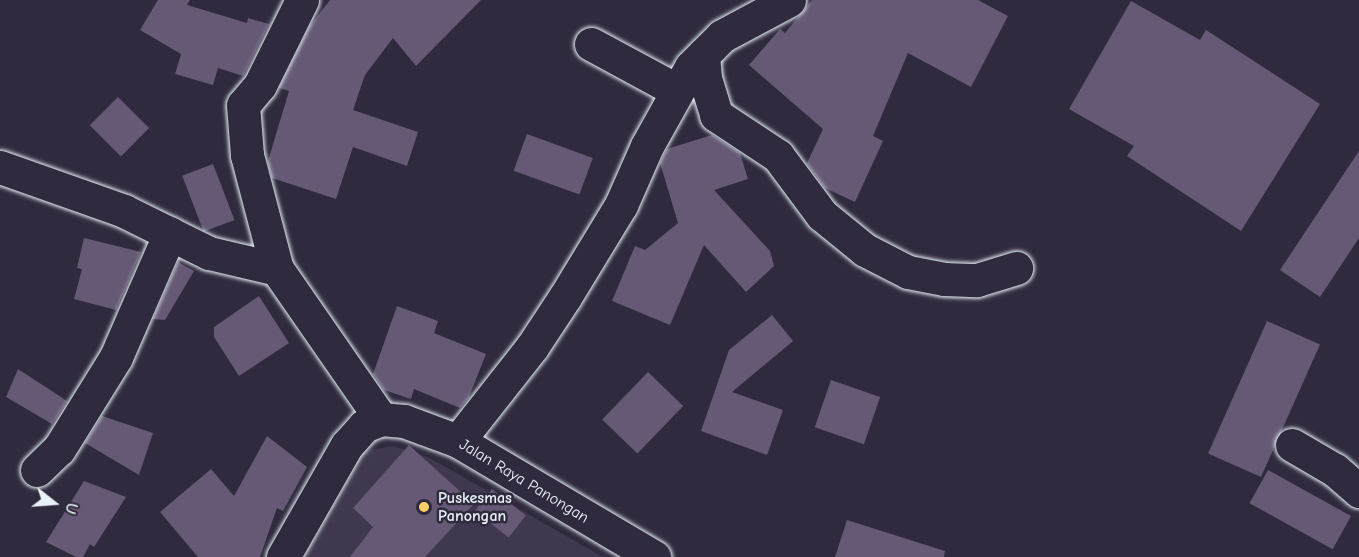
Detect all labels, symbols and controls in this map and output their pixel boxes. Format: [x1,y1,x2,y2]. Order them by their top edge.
street label: Jalan Raya Panongan [456,435,592,527]
north arrow [24,473,84,533]
place label: Puskesmas Panongan [438,488,512,526]
marker: Puskesmas Panongan [415,498,433,516]
text: U [61,501,81,516]

